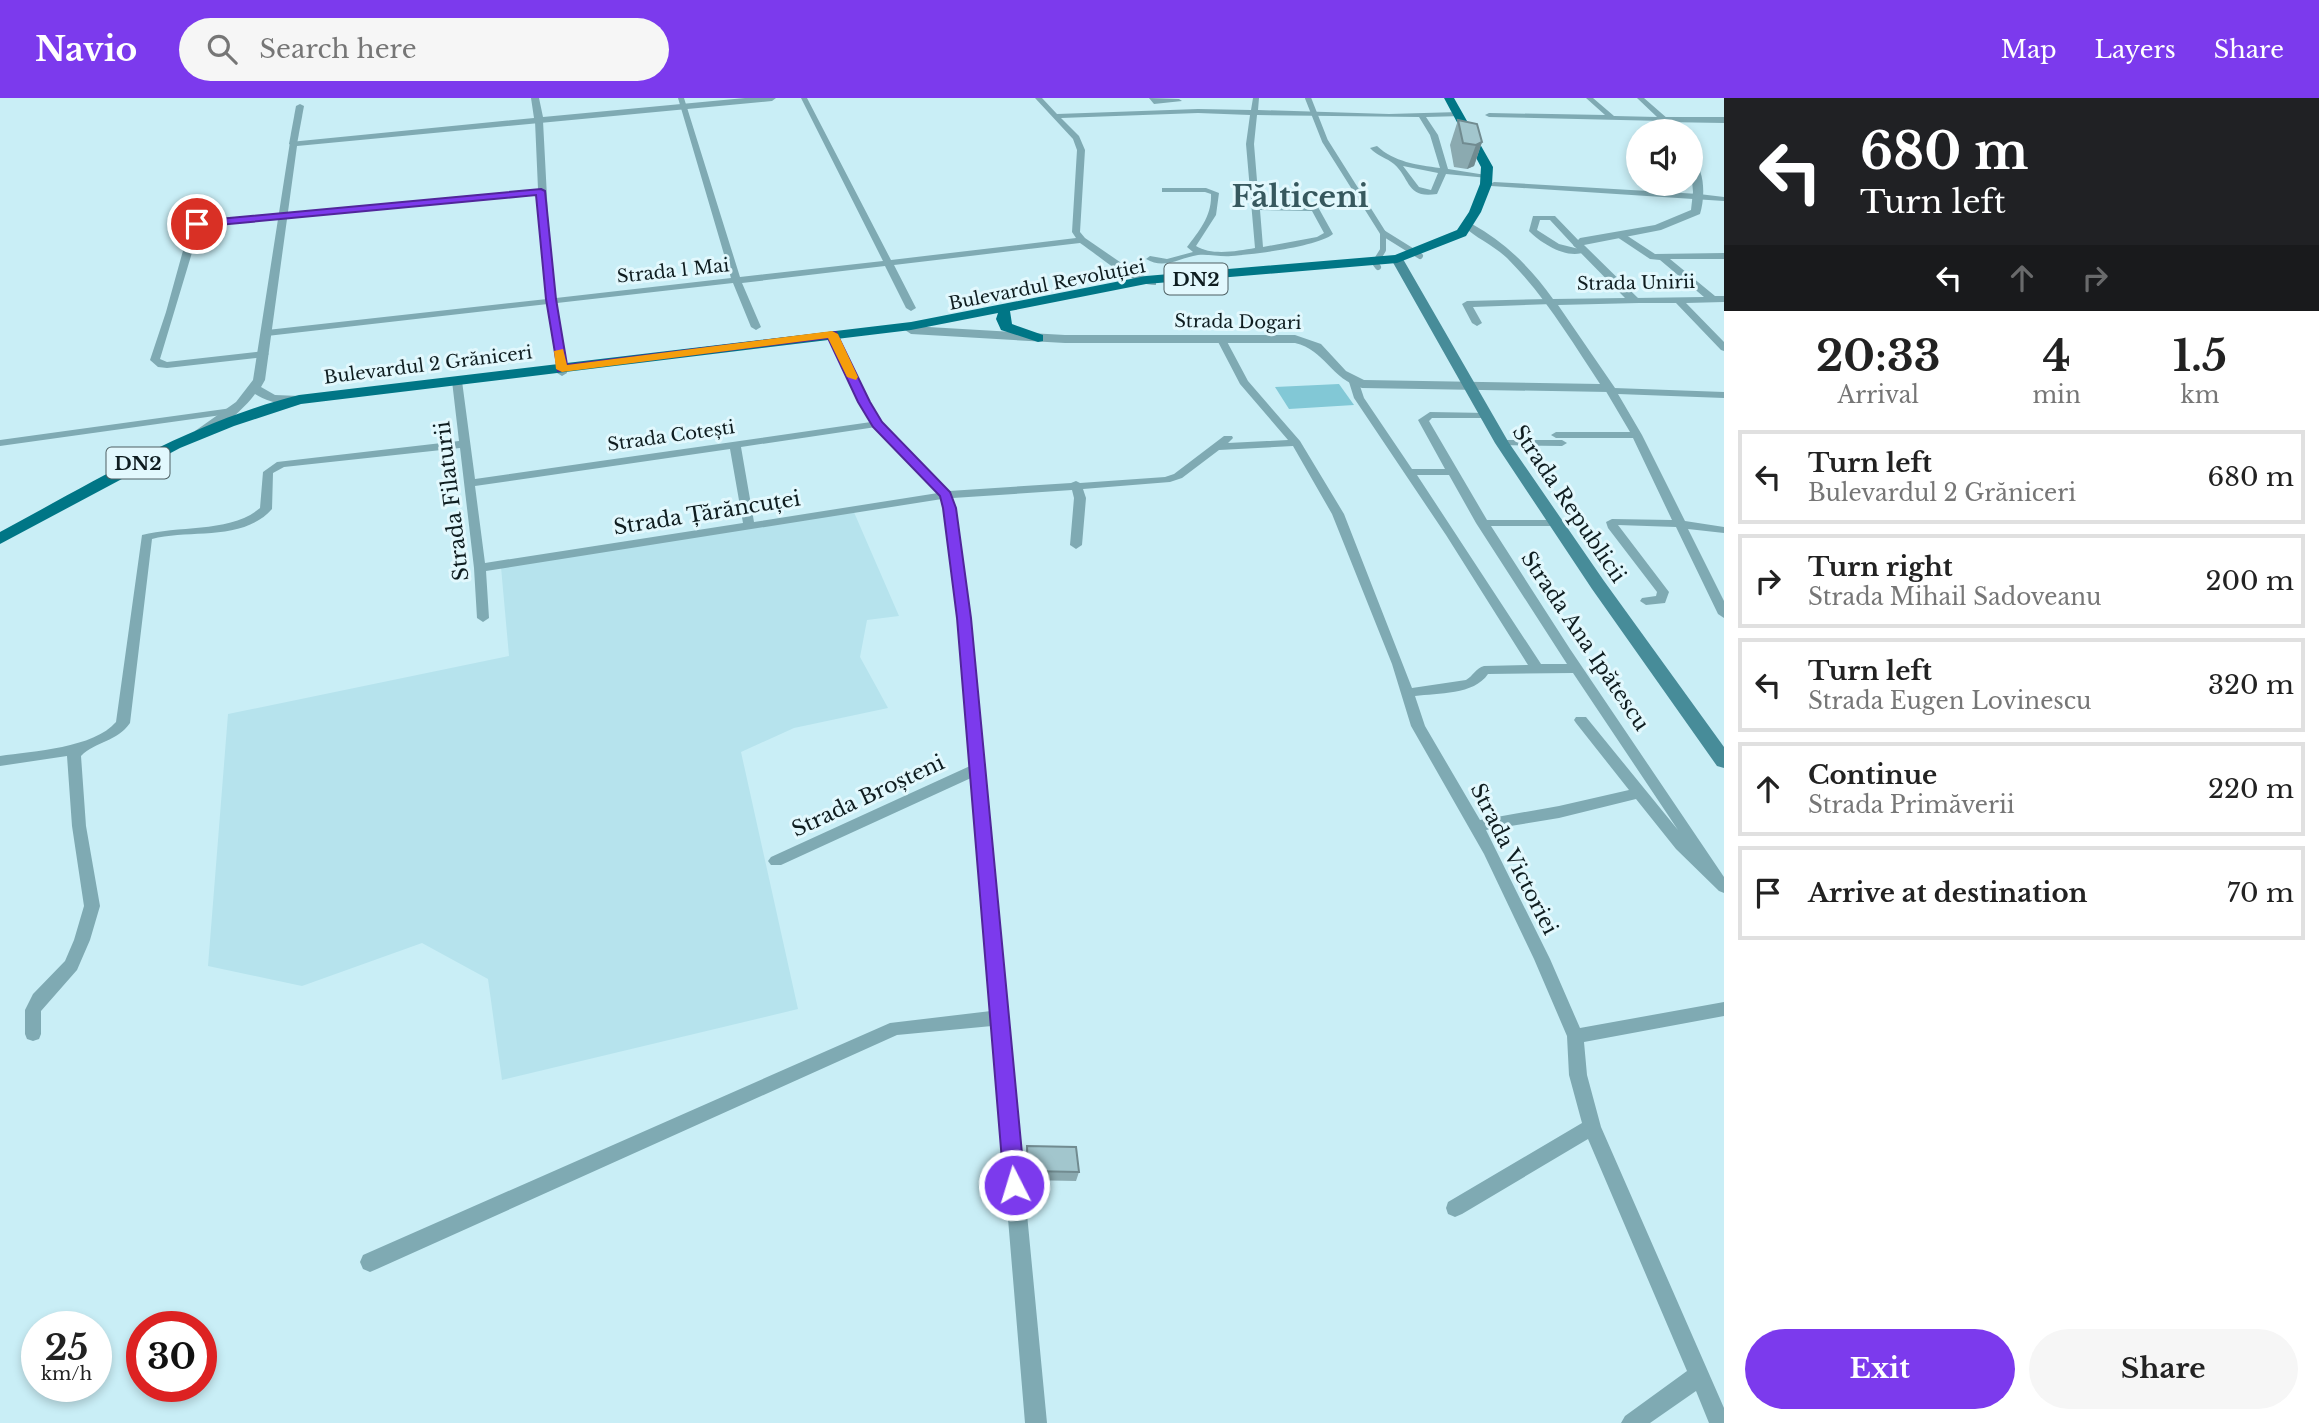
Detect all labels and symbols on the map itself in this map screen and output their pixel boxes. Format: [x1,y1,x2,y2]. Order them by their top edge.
district label: Fălticeni [1231,178,1369,215]
pin [167,194,227,254]
street label: Strada 1 Mai [616,254,730,288]
street label: Bulevardul Revoluției [947,255,1147,315]
road number: DN2 [1164,264,1228,294]
street label: Strada Unirii [1577,271,1695,295]
street label: Strada Dogari [1174,310,1302,334]
street label: Bulevardul 2 Grăniceri [323,341,533,389]
street label: Strada Cotești [606,416,736,456]
street label: Strada Filaturii [429,420,475,582]
street label: Strada Republicii [1507,420,1631,588]
road number: DN2 [106,448,170,478]
street label: Strada Țărăncuței [612,485,802,541]
street label: Strada Ana Ipătescu [1515,546,1655,736]
street label: Strada Broșteni [788,749,948,843]
street label: Strada Victoriei [1465,779,1563,939]
position arrow [977,1148,1051,1222]
speed limit sign: 30 [126,1311,217,1402]

